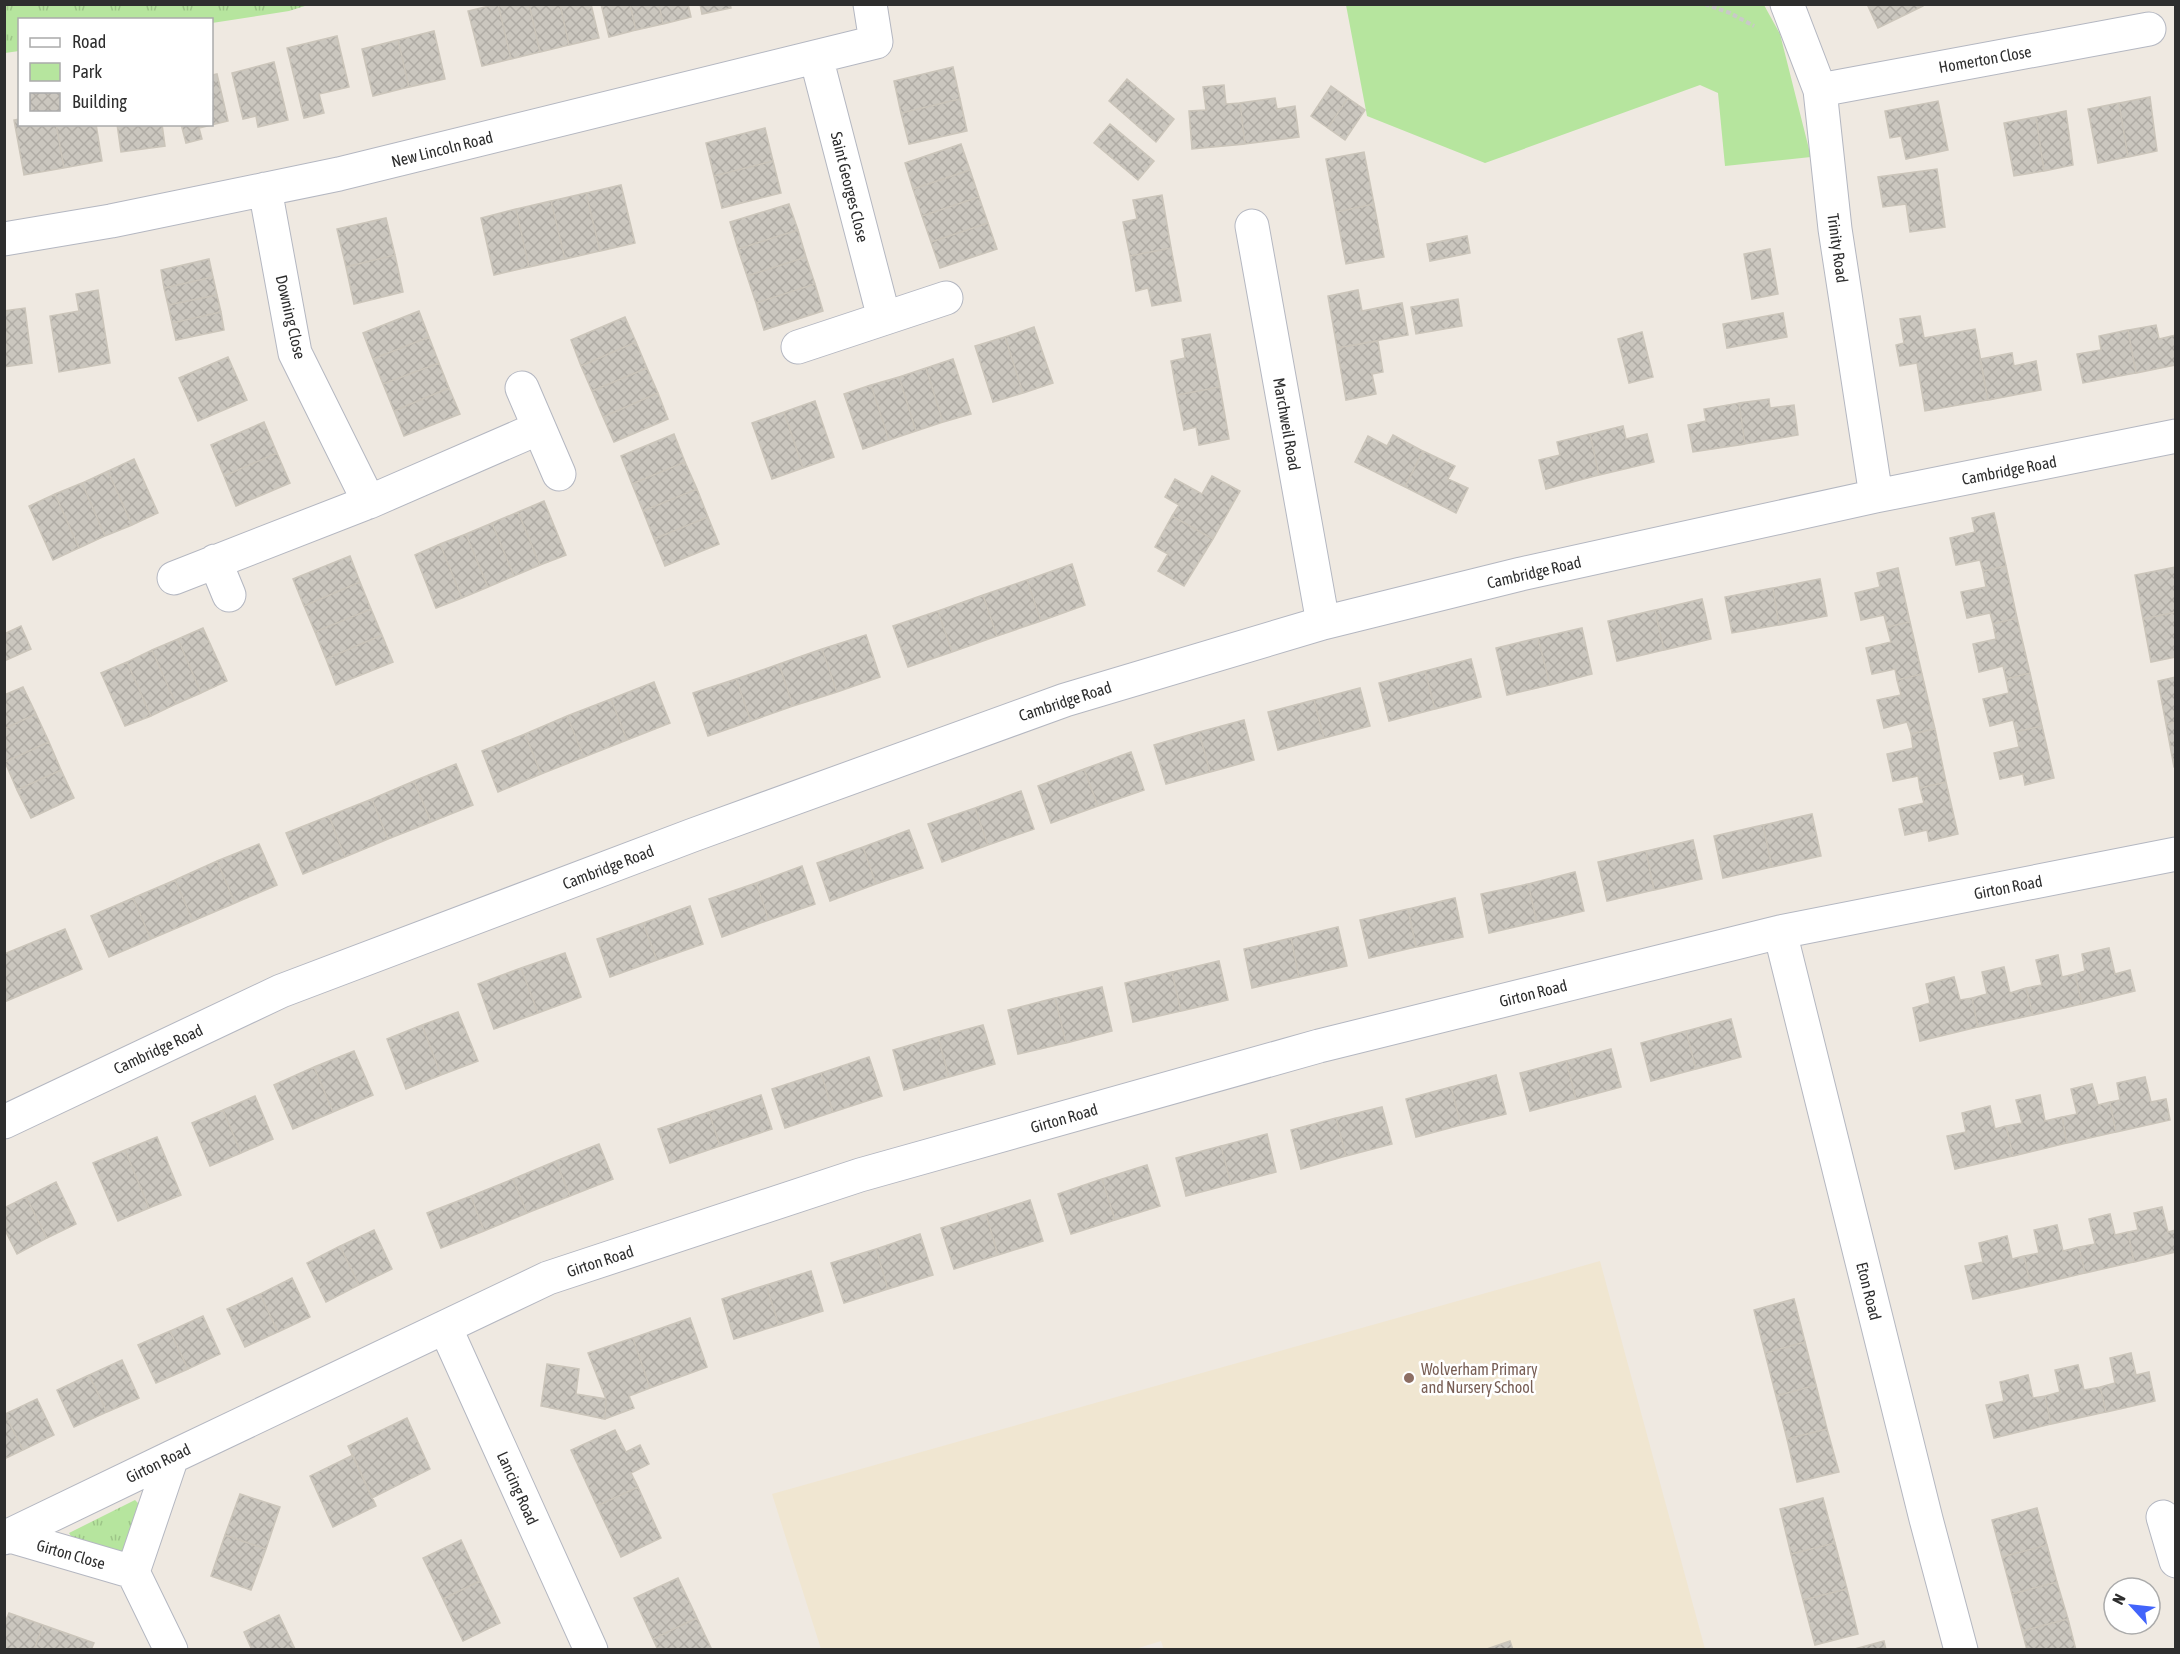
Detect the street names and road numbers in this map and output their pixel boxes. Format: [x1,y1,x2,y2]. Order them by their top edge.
street label: Homerton Close [1937,42,2033,76]
street label: New Lincoln Road [389,128,495,170]
street label: Saint Georges Close [827,130,872,244]
street label: Trinity Road [1823,212,1852,284]
street label: Downing Close [272,273,309,361]
street label: Marchweil Road [1270,376,1304,472]
street label: Cambridge Road [1960,452,2058,489]
street label: Cambridge Road [1485,552,1583,593]
street label: Cambridge Road [1016,678,1114,725]
street label: Cambridge Road [560,841,657,894]
street label: Girton Road [1972,872,2044,902]
street label: Girton Road [1497,976,1569,1010]
street label: Cambridge Road [111,1020,206,1078]
street label: Girton Road [1028,1100,1100,1136]
street label: Girton Road [564,1242,636,1280]
street label: Eton Road [1853,1260,1885,1322]
street label: Girton Road [123,1440,193,1486]
street label: Lancing Road [493,1449,542,1528]
street label: Girton Close [35,1536,107,1572]

